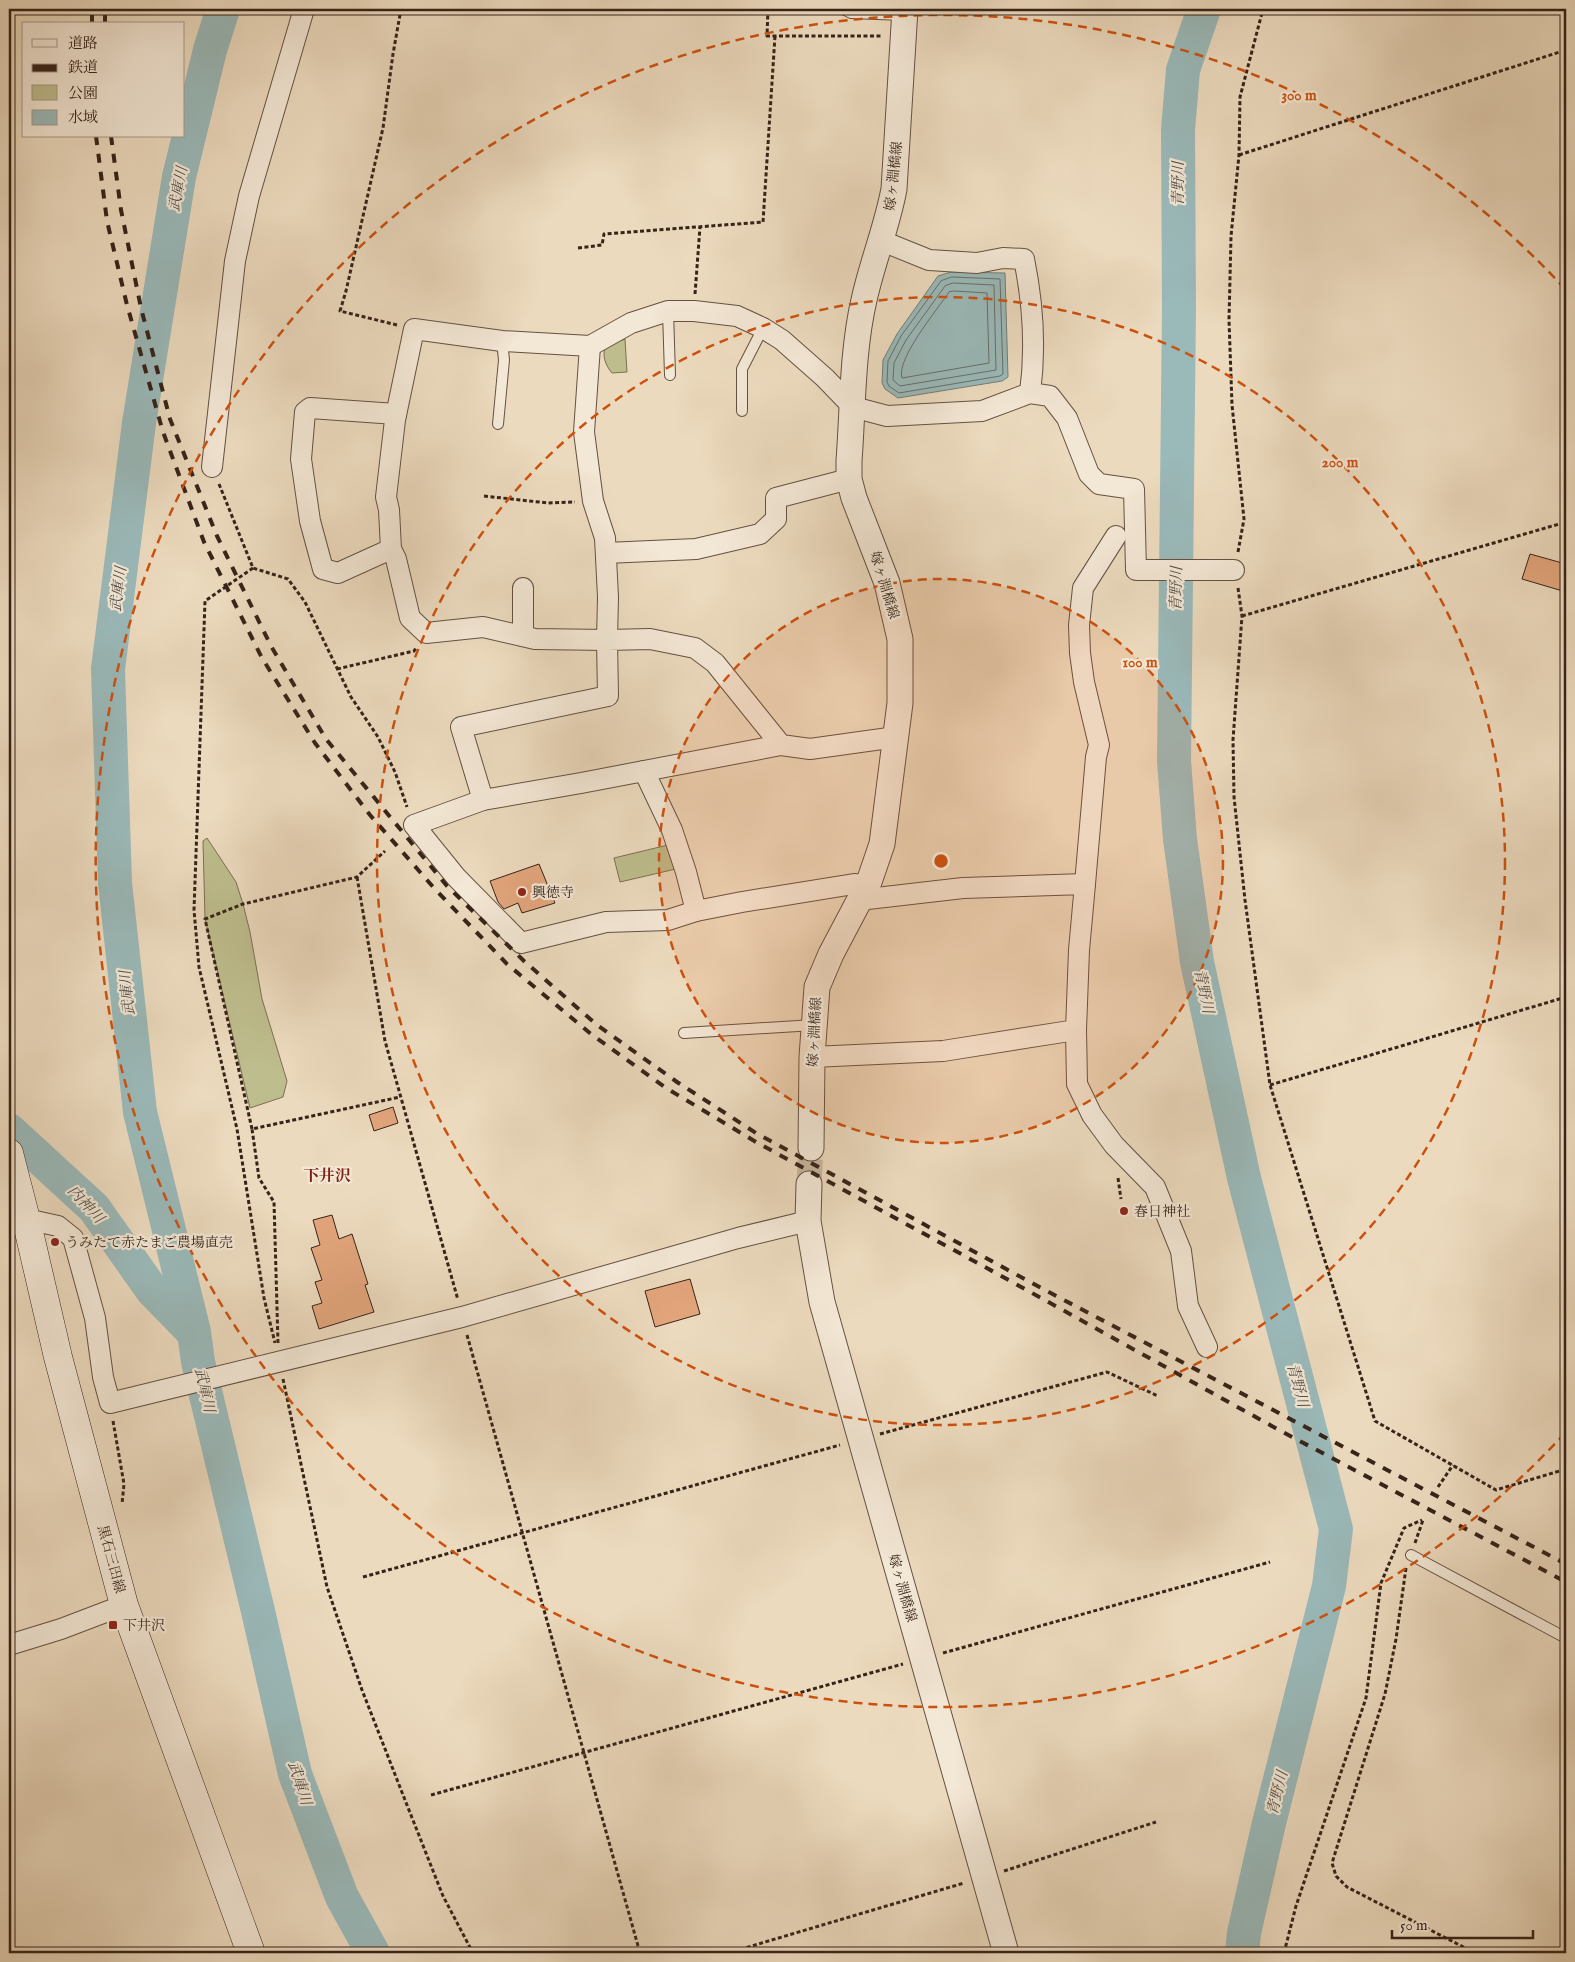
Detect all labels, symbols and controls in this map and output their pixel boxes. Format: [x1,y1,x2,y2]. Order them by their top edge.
legend [22,22,185,138]
text: 道路 [68,34,98,53]
text: 鉄道 [68,58,98,77]
text: 公園 [68,84,98,103]
text: 300 m [1281,86,1317,105]
text: 水域 [68,108,98,127]
street label: 嫁ヶ淵橋線 [881,140,907,212]
water label: 青野川 [1169,160,1188,207]
water label: 武庫川 [165,163,192,213]
text: 200 m [1322,453,1359,472]
street label: 嫁ヶ淵橋線 [865,549,903,621]
water label: 武庫川 [106,564,131,613]
water label: 青野川 [1167,564,1186,612]
text: 100 m [1122,653,1158,672]
centre of rings [932,852,950,870]
place label: 興徳寺 [532,884,574,902]
marker: 興徳寺 [516,886,528,898]
water label: 青野川 [1190,967,1218,1017]
water label: 武庫川 [115,968,139,1016]
street label: 嫁ヶ淵橋線 [804,997,826,1067]
district label: 下井沢 [303,1167,351,1187]
water label: 内神川 [63,1181,109,1229]
place label: 春日神社 [1134,1203,1190,1221]
marker: 春日神社 [1118,1205,1130,1217]
place label: うみたて赤たまご農場直売 [65,1234,233,1252]
marker: うみたて赤たまご農場直売 [49,1236,61,1248]
water label: 青野川 [1283,1361,1313,1411]
water label: 武庫川 [190,1366,219,1416]
street label: 黒石三田線 [93,1523,129,1595]
street label: 嫁ヶ淵橋線 [884,1552,920,1624]
place label: 下井沢 [123,1617,165,1635]
marker: 下井沢 [107,1619,119,1631]
water label: 武庫川 [284,1759,316,1809]
water label: 青野川 [1263,1767,1293,1817]
scale bar [1392,1907,1534,1939]
text: 50 m [1400,1916,1428,1935]

